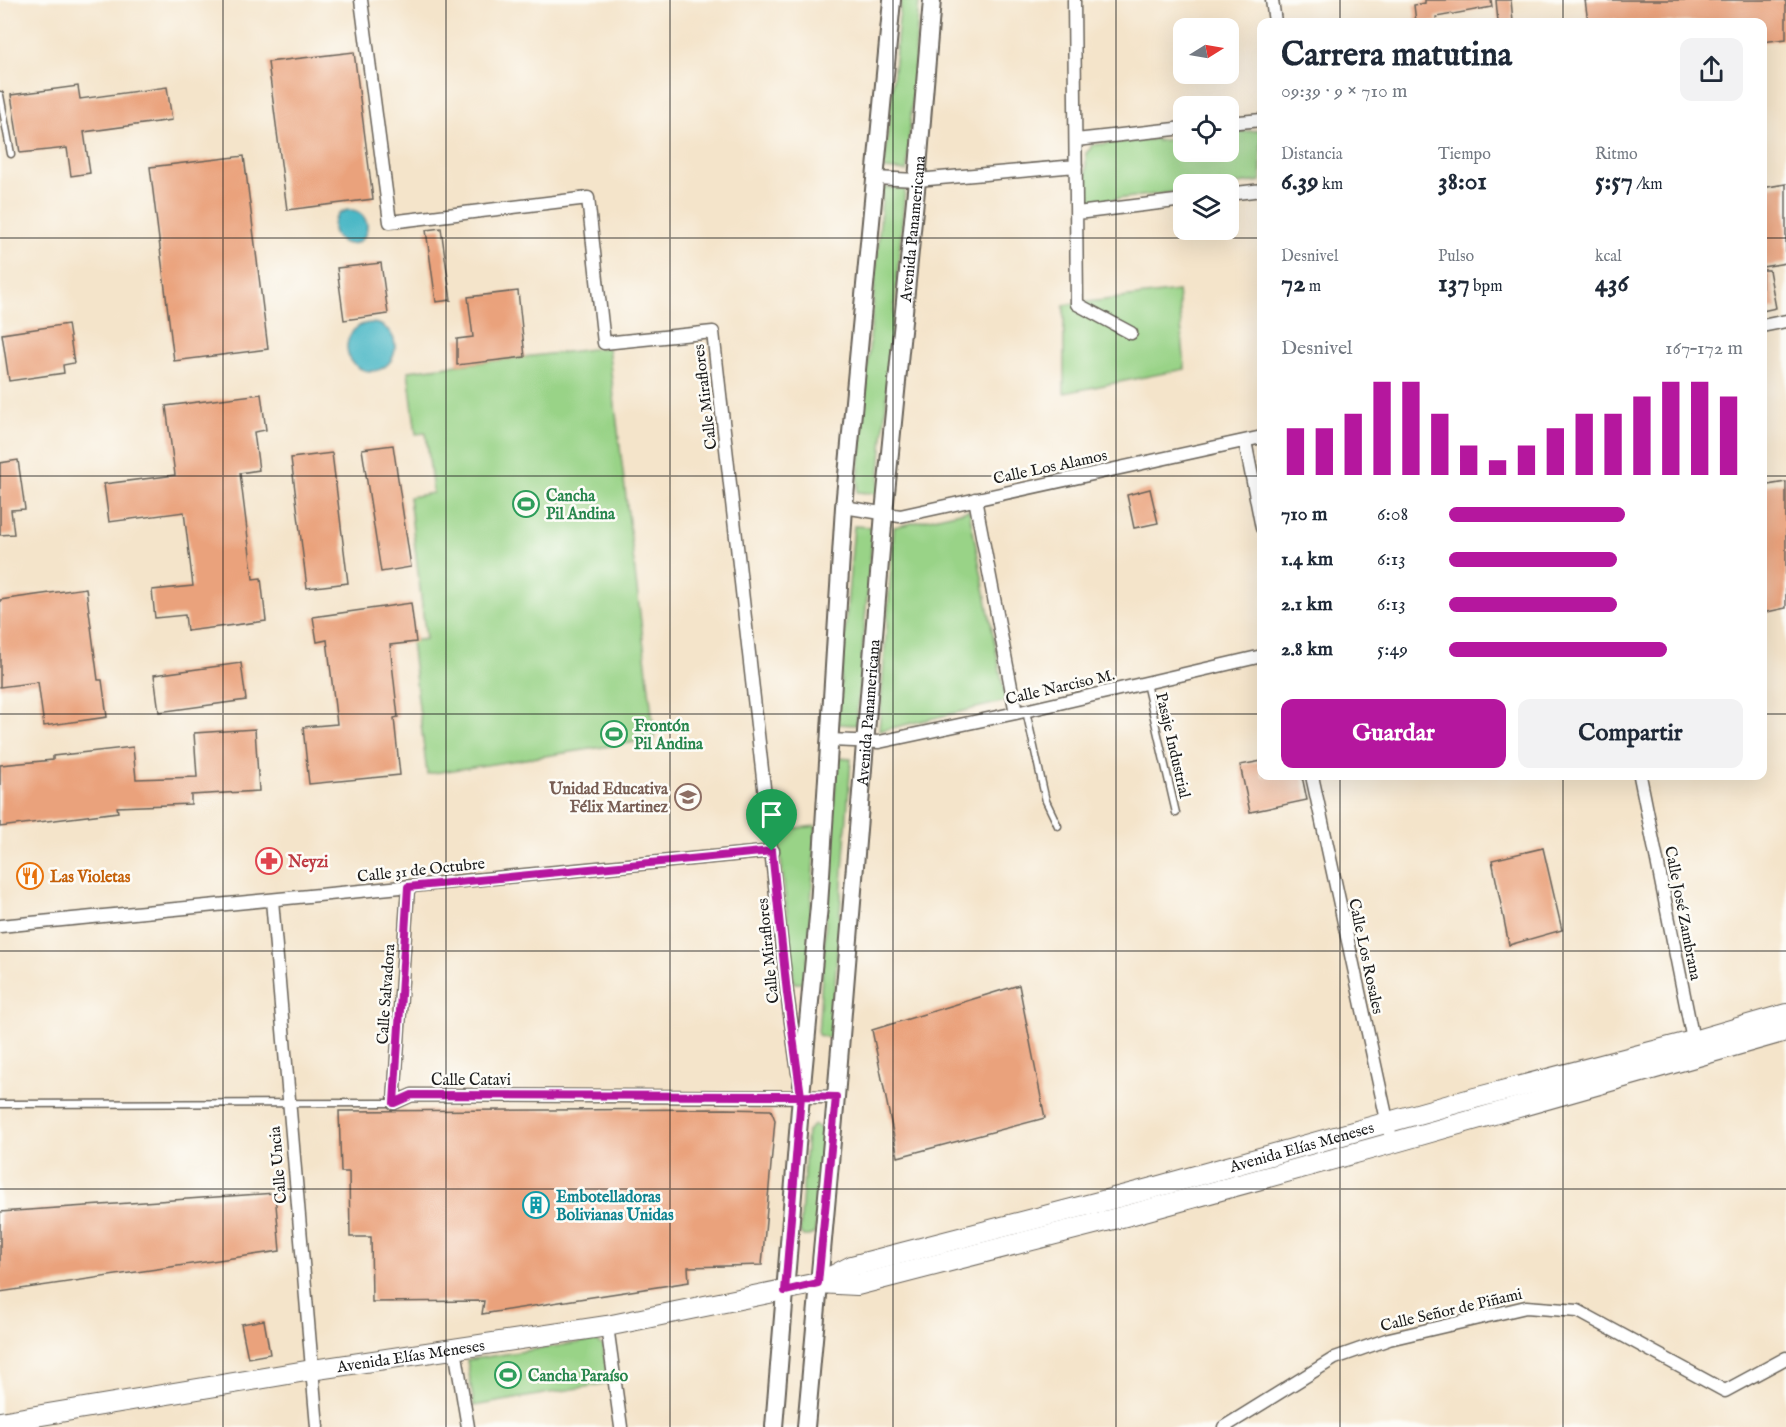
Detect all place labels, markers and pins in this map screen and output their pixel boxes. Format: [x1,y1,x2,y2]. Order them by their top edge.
place label: Cancha Pil Andina [546,487,616,525]
sports icon: Cancha Pil Andina [511,489,541,519]
place label: Frontón Pil Andina [634,717,704,755]
sports icon: Frontón Pil Andina [599,719,629,749]
place label: Unidad Educativa Félix Martinez [548,780,669,818]
school or university icon: Unidad Educativa Félix Martinez [673,782,703,812]
pin [746,789,797,851]
pharmacy icon: Neyzi [254,846,284,876]
place label: Neyzi [287,853,329,873]
restaurant icon: Las Violetas [15,861,45,891]
place label: Las Violetas [50,868,131,888]
place label: Embotelladoras Bolivianas Unidas [556,1188,674,1226]
building icon: Embotelladoras Bolivianas Unidas [521,1190,551,1220]
sports icon: Cancha Paraíso [493,1360,523,1390]
place label: Cancha Paraíso [528,1367,628,1387]

